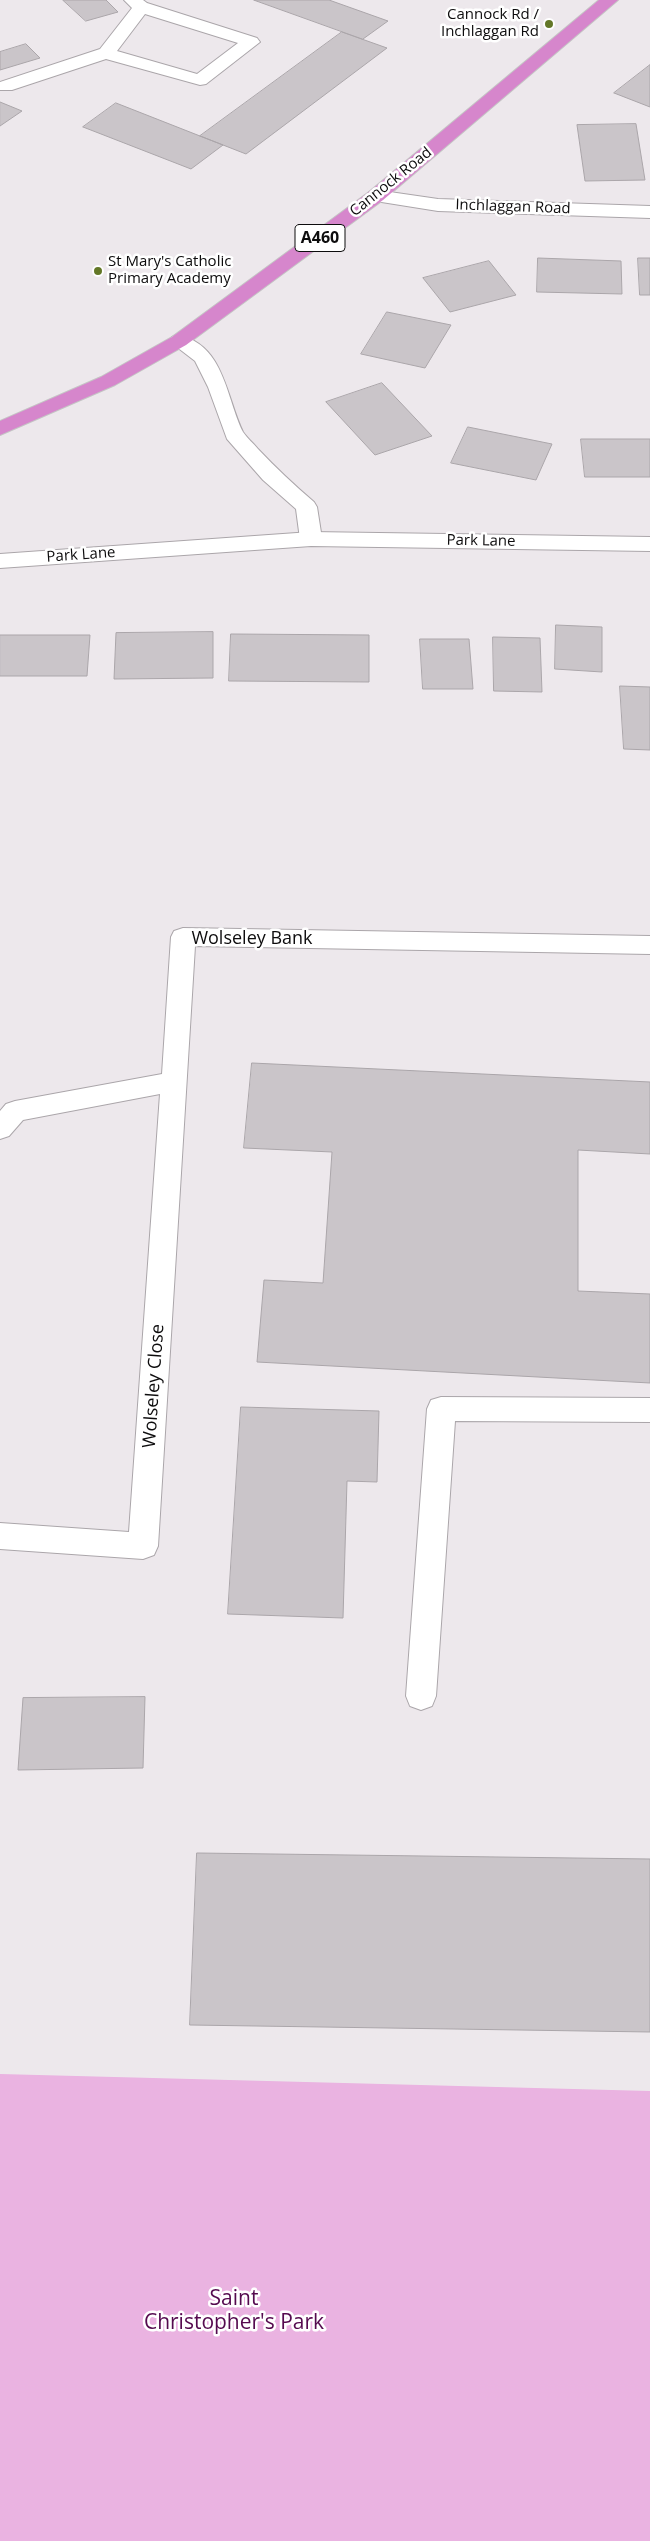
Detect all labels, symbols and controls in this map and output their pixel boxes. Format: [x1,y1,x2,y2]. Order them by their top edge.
place label: Cannock Rd / Inchlaggan Rd [441,6,539,41]
marker: Cannock Rd / Inchlaggan Rd [543,18,555,30]
street label: Cannock Road [346,144,436,220]
street label: Inchlaggan Road [455,196,571,218]
road number: A460 [295,224,345,252]
place label: St Mary's Catholic Primary Academy [108,253,231,288]
marker: St Mary's Catholic Primary Academy [92,265,104,277]
street label: Park Lane [446,531,516,551]
street label: Park Lane [46,544,116,566]
street label: Wolseley Bank [191,928,313,950]
street label: Wolseley Close [139,1323,169,1449]
park label: Saint Christopher's Park [144,2286,324,2336]

